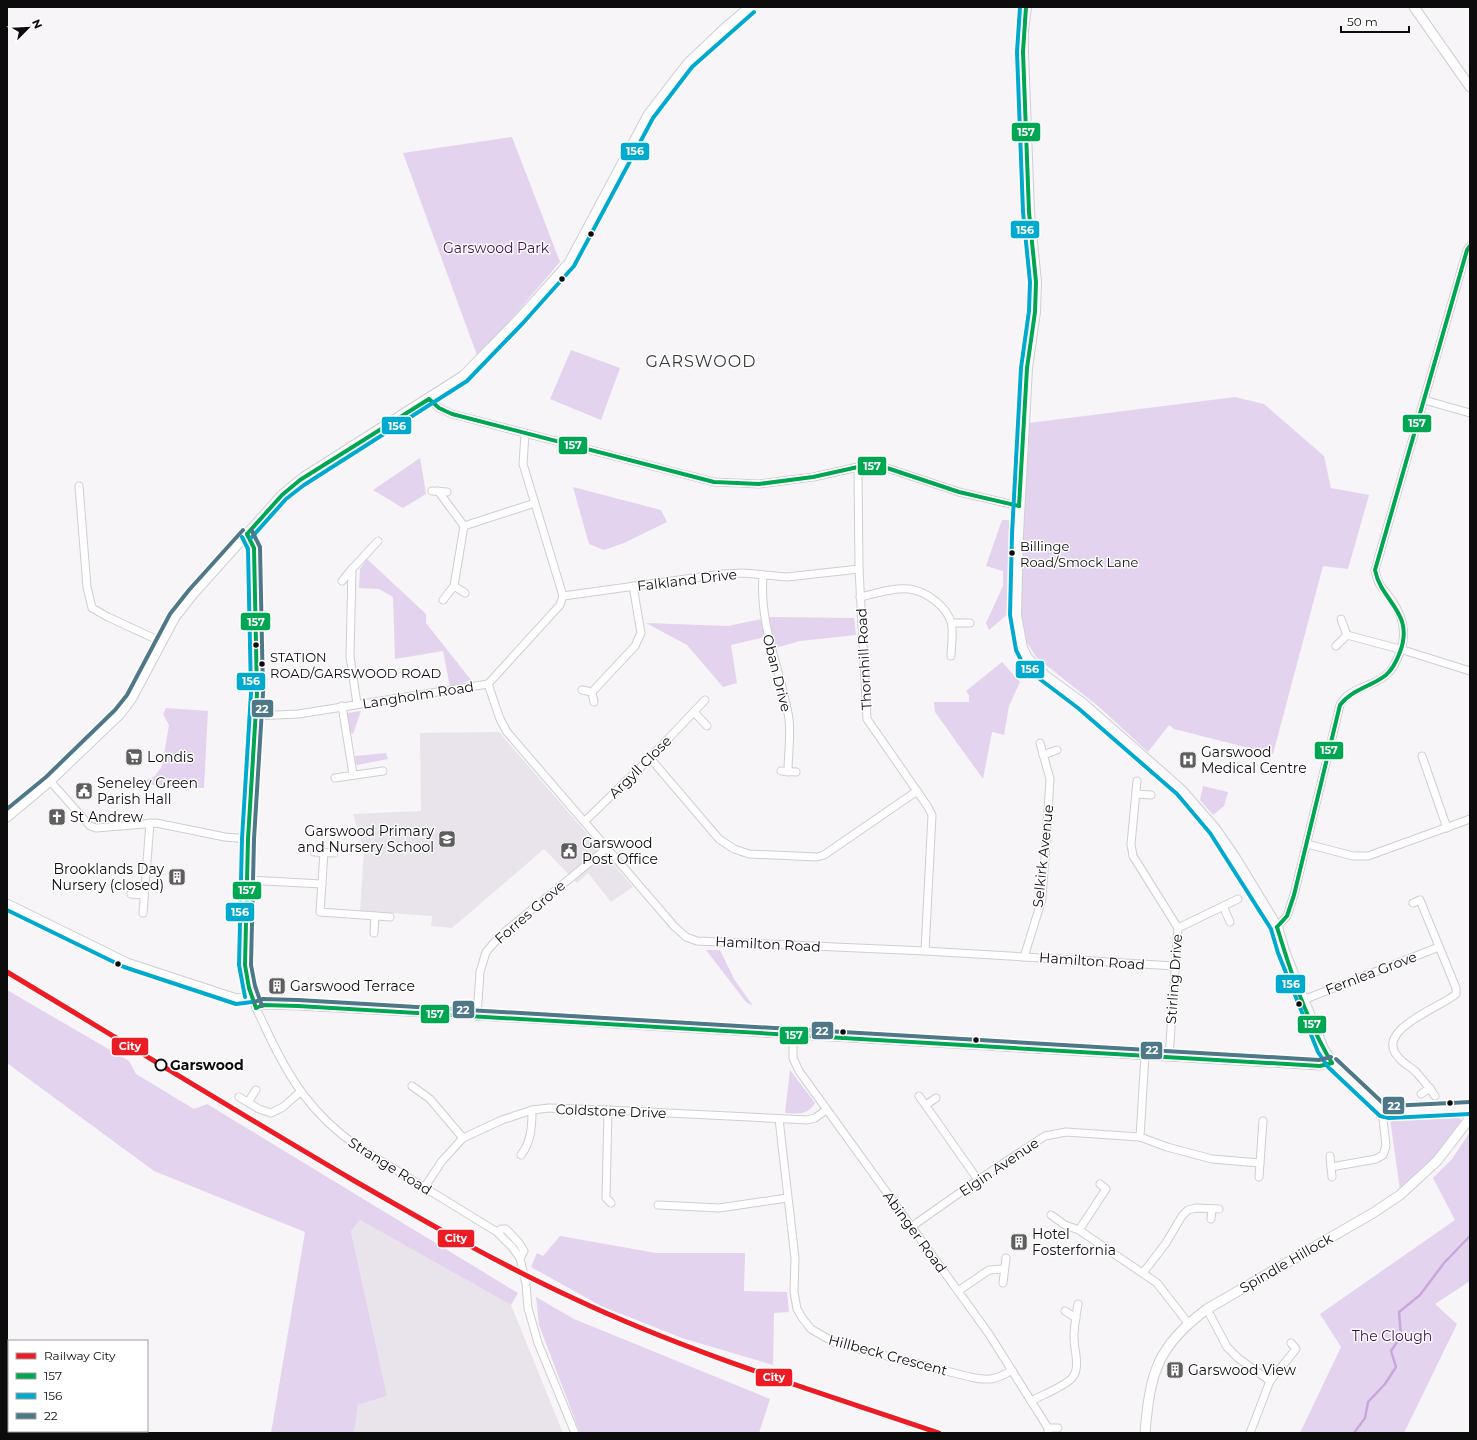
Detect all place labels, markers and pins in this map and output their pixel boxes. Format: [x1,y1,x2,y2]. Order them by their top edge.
unlabelled marker [586,229,596,239]
unlabelled marker [557,274,567,284]
place label: Billinge Road/Smock Lane [1020,538,1139,570]
marker: Billinge Road/Smock Lane [1007,548,1017,558]
unlabelled marker [251,640,261,650]
place label: STATION ROAD/GARSWOOD ROAD [270,649,441,681]
marker: STATION ROAD/GARSWOOD ROAD [257,659,267,669]
place label: Garswood Medical Centre [1201,743,1307,777]
supermarket icon: Londis [124,747,144,767]
place label: Londis [147,748,194,766]
hospital icon: Garswood Medical Centre [1178,750,1198,770]
place label: Seneley Green Parish Hall [97,774,198,808]
public building icon: Seneley Green Parish Hall [74,781,94,801]
church icon: St Andrew [47,807,67,827]
place label: St Andrew [70,808,144,826]
place label: Garswood Primary and Nursery School [298,822,434,856]
school or university icon: Garswood Primary and Nursery School [437,829,457,849]
place label: Garswood Post Office [582,834,658,868]
public building icon: Garswood Post Office [559,841,579,861]
place label: Brooklands Day Nursery (closed) [51,860,164,894]
building icon: Brooklands Day Nursery (closed) [167,867,187,887]
unlabelled marker [113,959,123,969]
building icon: Garswood Terrace [267,976,287,996]
place label: Garswood Terrace [290,977,415,995]
unlabelled marker [1294,999,1304,1009]
unlabelled marker [838,1027,848,1037]
unlabelled marker [971,1035,981,1045]
place label: Garswood [170,1056,244,1074]
marker: Garswood [154,1058,168,1072]
unlabelled marker [1445,1098,1455,1108]
place label: Hotel Fosterfornia [1032,1225,1116,1259]
building icon: Hotel Fosterfornia [1009,1232,1029,1252]
building icon: Garswood View [1165,1360,1185,1380]
place label: Garswood View [1188,1361,1297,1379]

